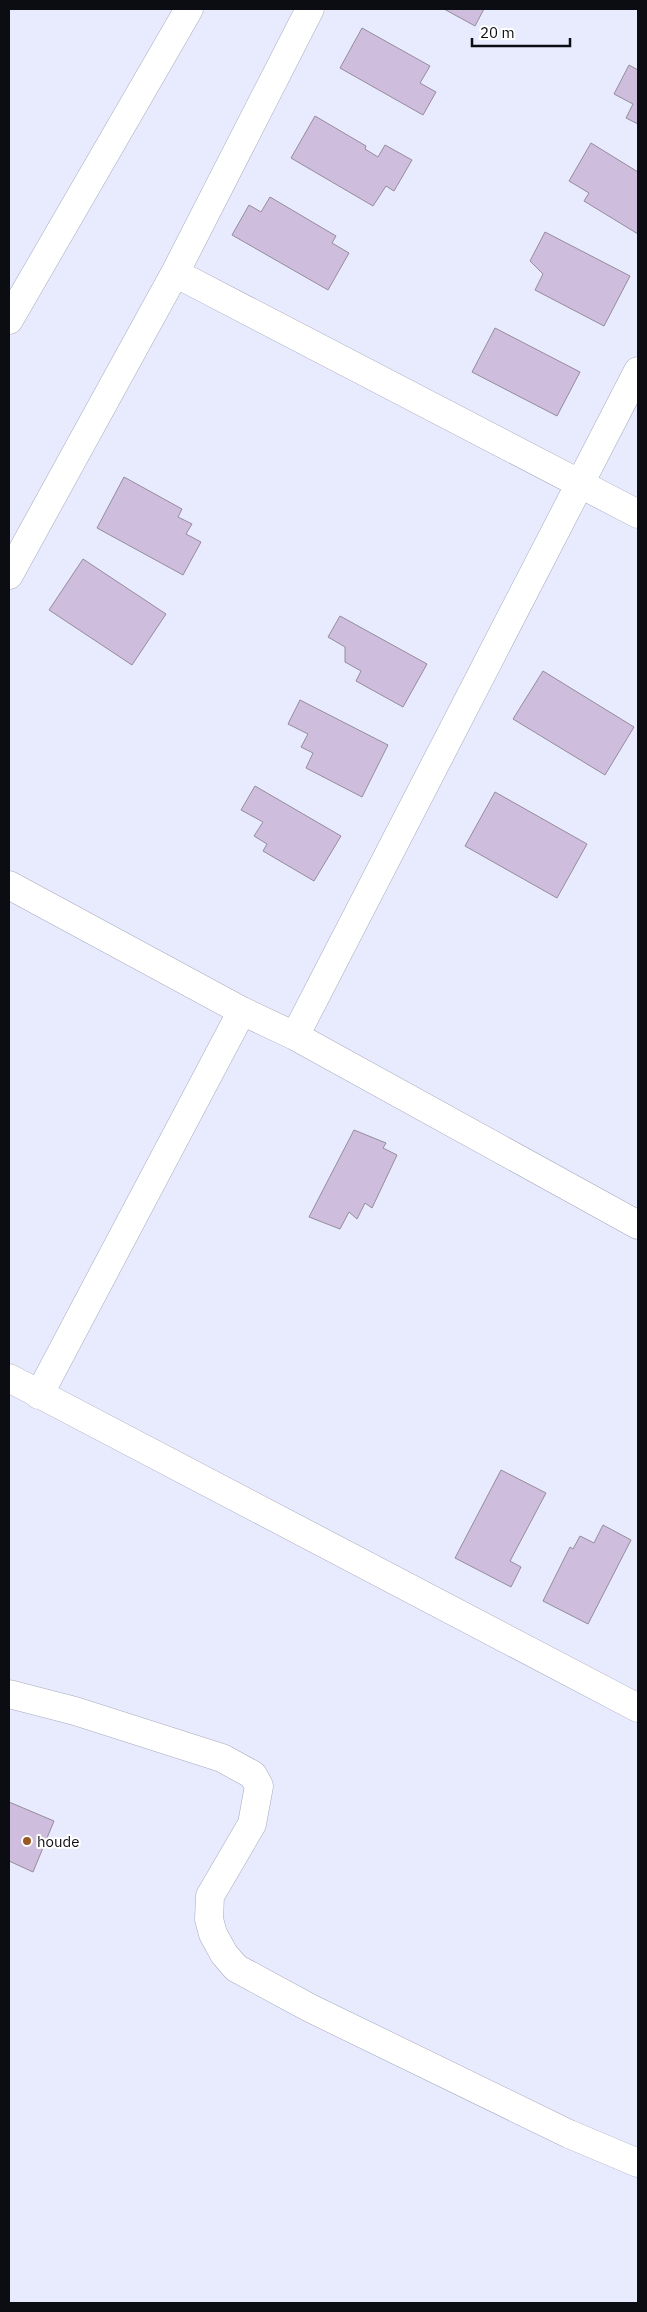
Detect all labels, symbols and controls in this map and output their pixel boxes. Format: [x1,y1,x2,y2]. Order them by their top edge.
scale bar [472,15,570,47]
text: 20 m [480,23,515,42]
place label: houde [37,1832,79,1851]
marker: houde [21,1835,33,1847]

